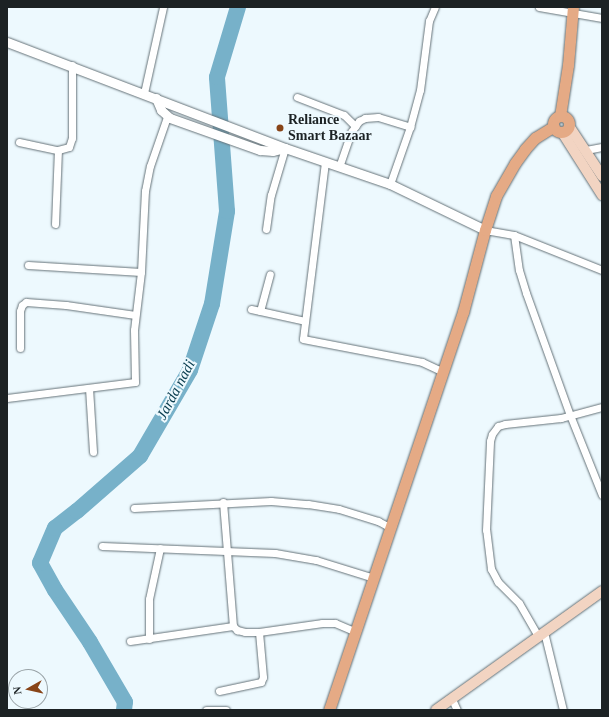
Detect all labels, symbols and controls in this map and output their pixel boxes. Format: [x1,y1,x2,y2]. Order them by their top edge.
place label: Reliance Smart Bazaar [288,112,372,144]
marker: Reliance Smart Bazaar [275,123,285,133]
water label: Jarda nadi [153,357,199,423]
north arrow [8,669,48,709]
text: N [11,686,24,695]

